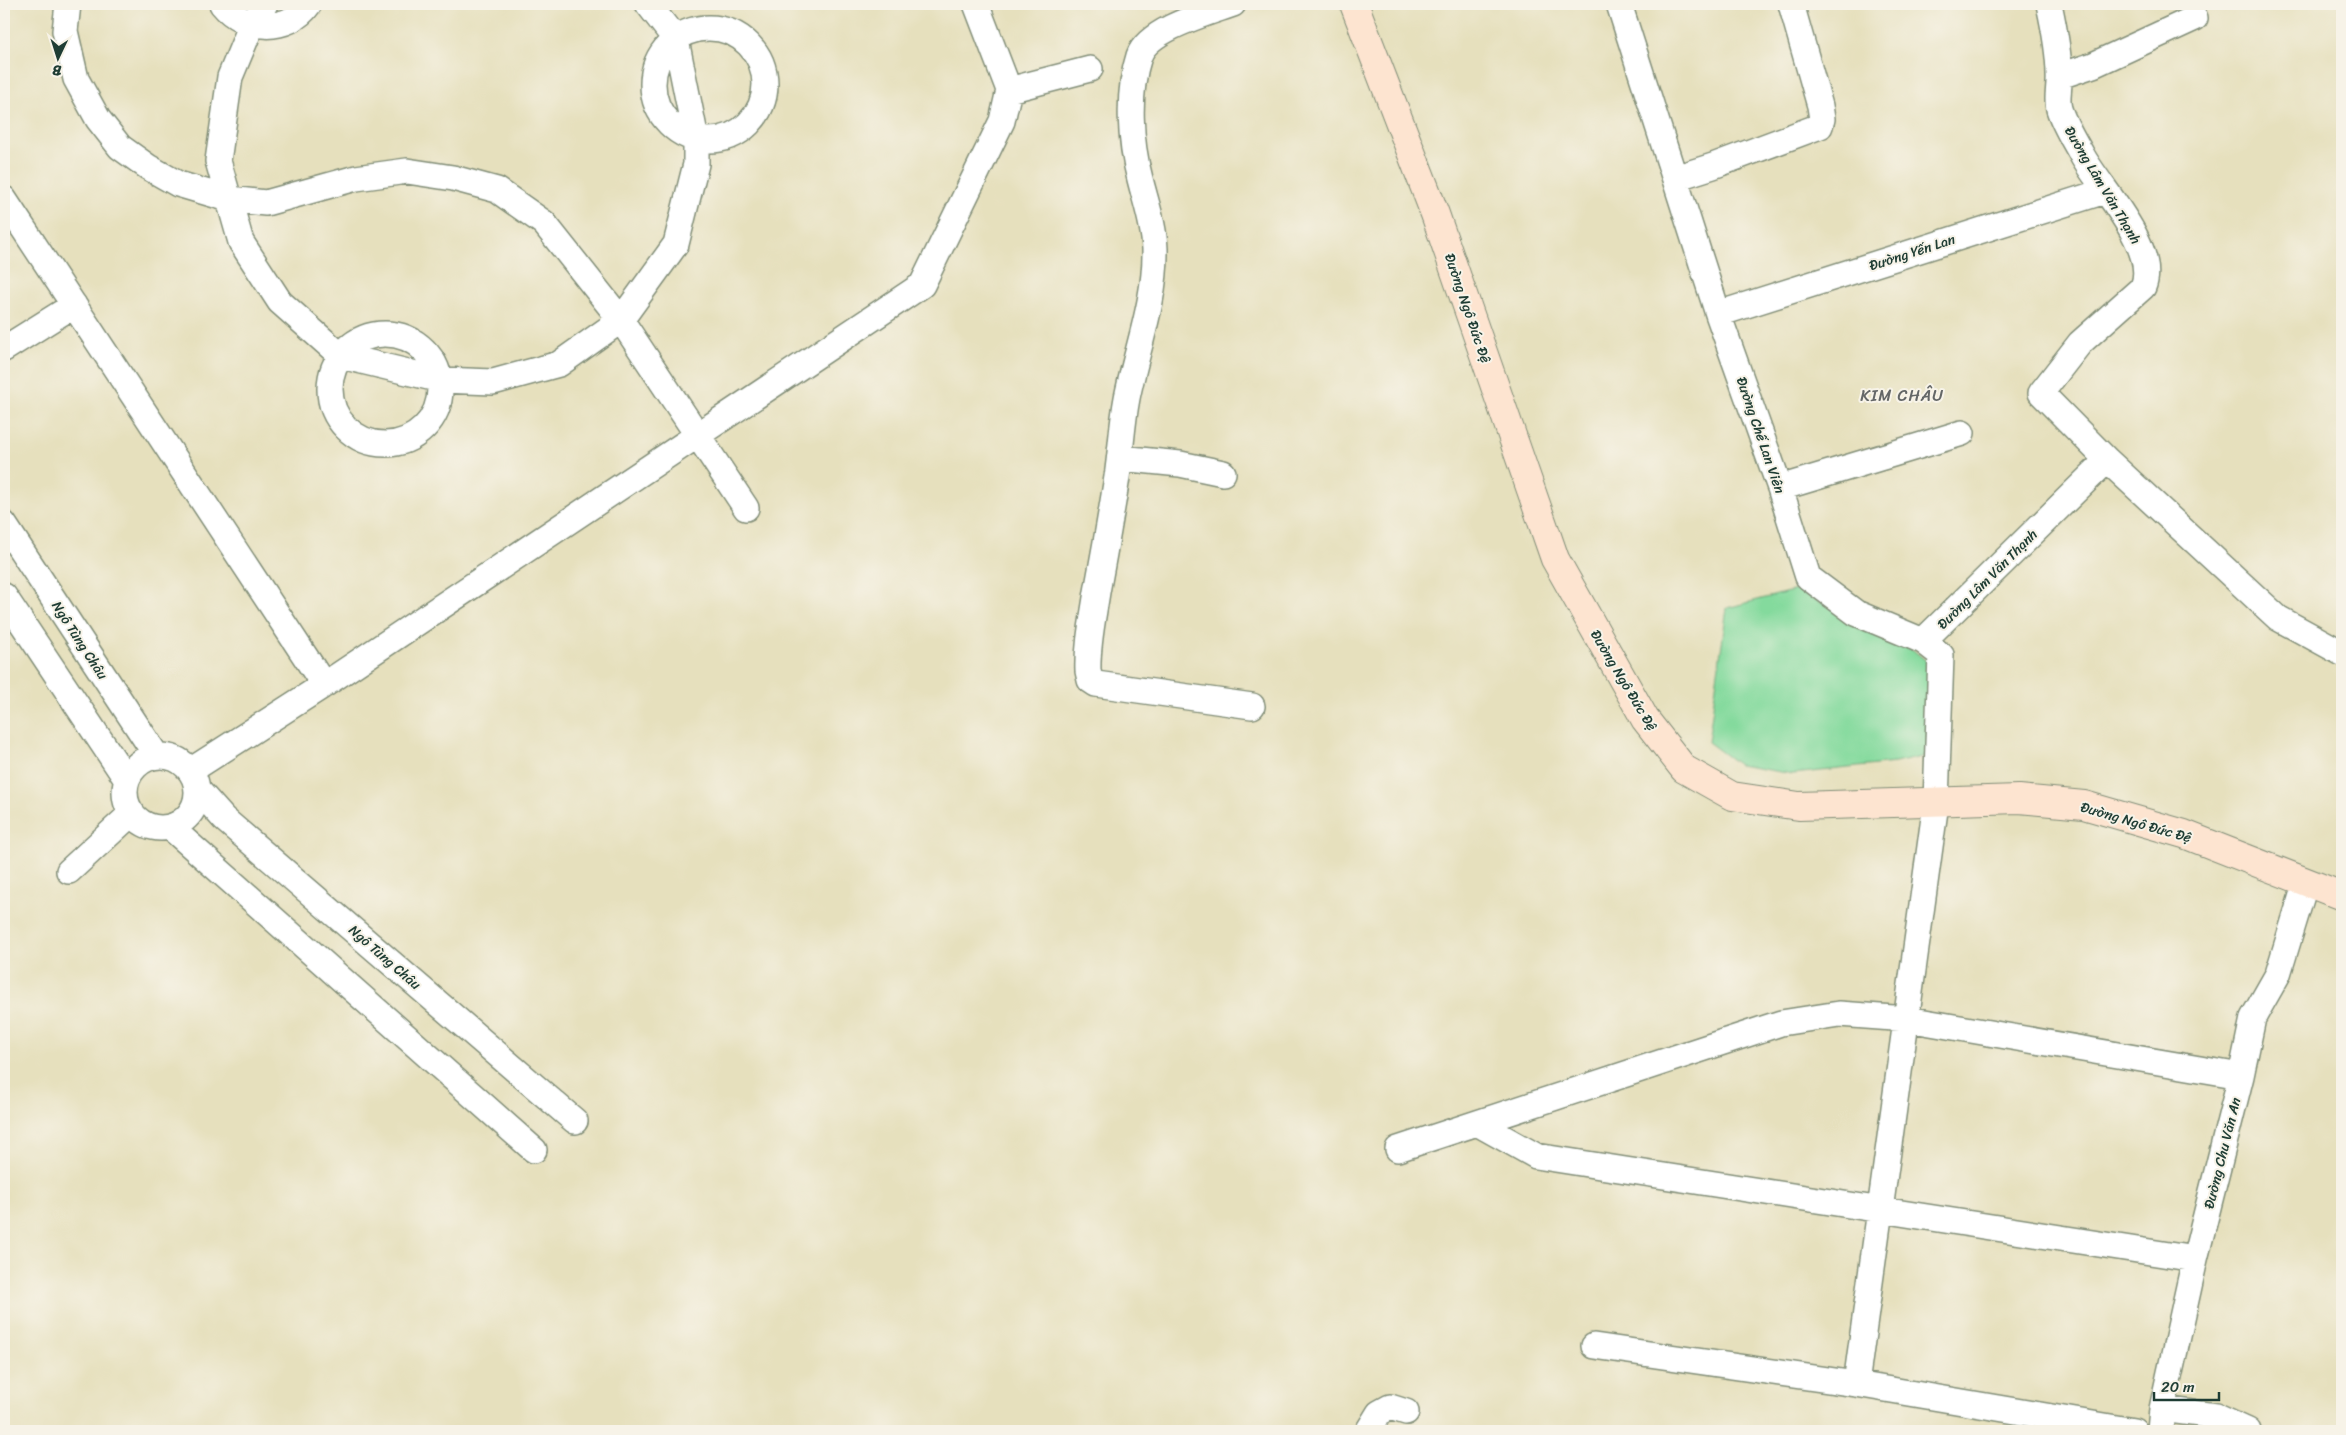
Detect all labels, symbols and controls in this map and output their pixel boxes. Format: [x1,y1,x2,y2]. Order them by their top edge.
north arrow [32,32,82,82]
text: B [52,58,62,83]
street label: Đường Lâm Văn Thạnh [2057,121,2148,249]
street label: Đường Yến Lan [1866,227,1959,278]
street label: Đường Ngô Đức Đệ [1437,250,1498,367]
street label: Đường Chế Lan Viên [1729,373,1792,497]
district label: KIM CHÂU [1860,381,1944,410]
street label: Đường Lâm Văn Thạnh [1931,523,2044,636]
street label: Ngô Tùng Châu [45,596,115,685]
street label: Đường Ngô Đức Đệ [1583,625,1664,736]
street label: Đường Ngô Đức Đệ [2077,795,2195,850]
street label: Ngô Tùng Châu [343,919,427,997]
street label: Đường Chu Văn An [2197,1094,2249,1211]
scale bar [2154,1370,2218,1402]
text: 20 m [2161,1374,2195,1400]

